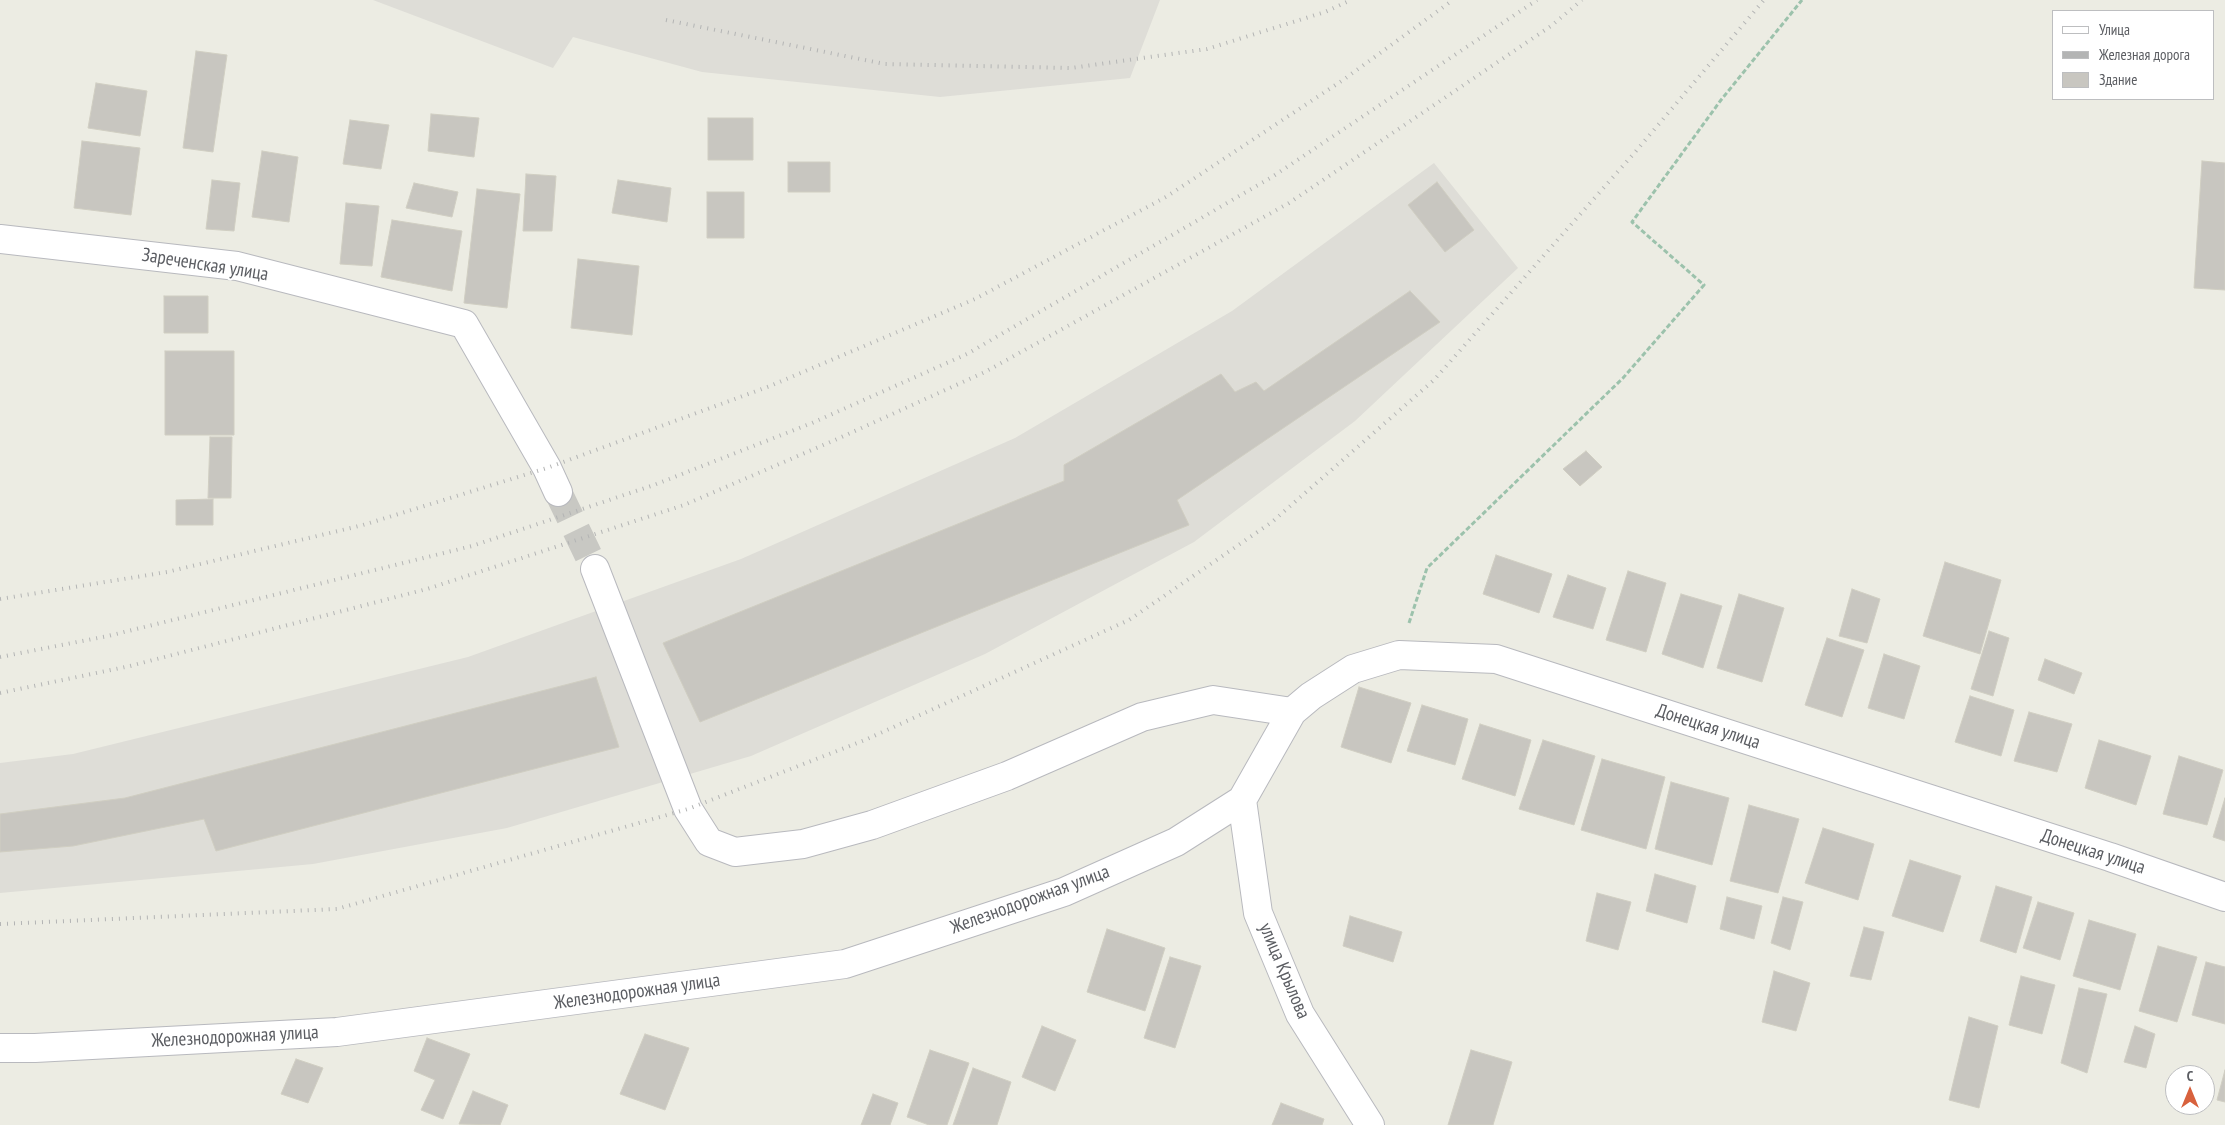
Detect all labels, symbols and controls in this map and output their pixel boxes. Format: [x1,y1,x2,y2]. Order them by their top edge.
legend [2052,10,2215,100]
text: Улица [2099,20,2130,39]
text: Железная дорога [2099,45,2190,64]
text: Здание [2099,70,2137,89]
street label: Зареченская улица [140,244,270,286]
street label: Донецкая улица [1653,699,1763,755]
street label: Донецкая улица [2038,824,2148,880]
street label: Железнодорожная улица [947,861,1113,939]
street label: улица Крылова [1254,920,1314,1022]
street label: Железнодорожная улица [552,969,722,1015]
street label: Железнодорожная улица [151,1021,319,1053]
north arrow [2165,1065,2215,1115]
text: С [2187,1067,2193,1085]

